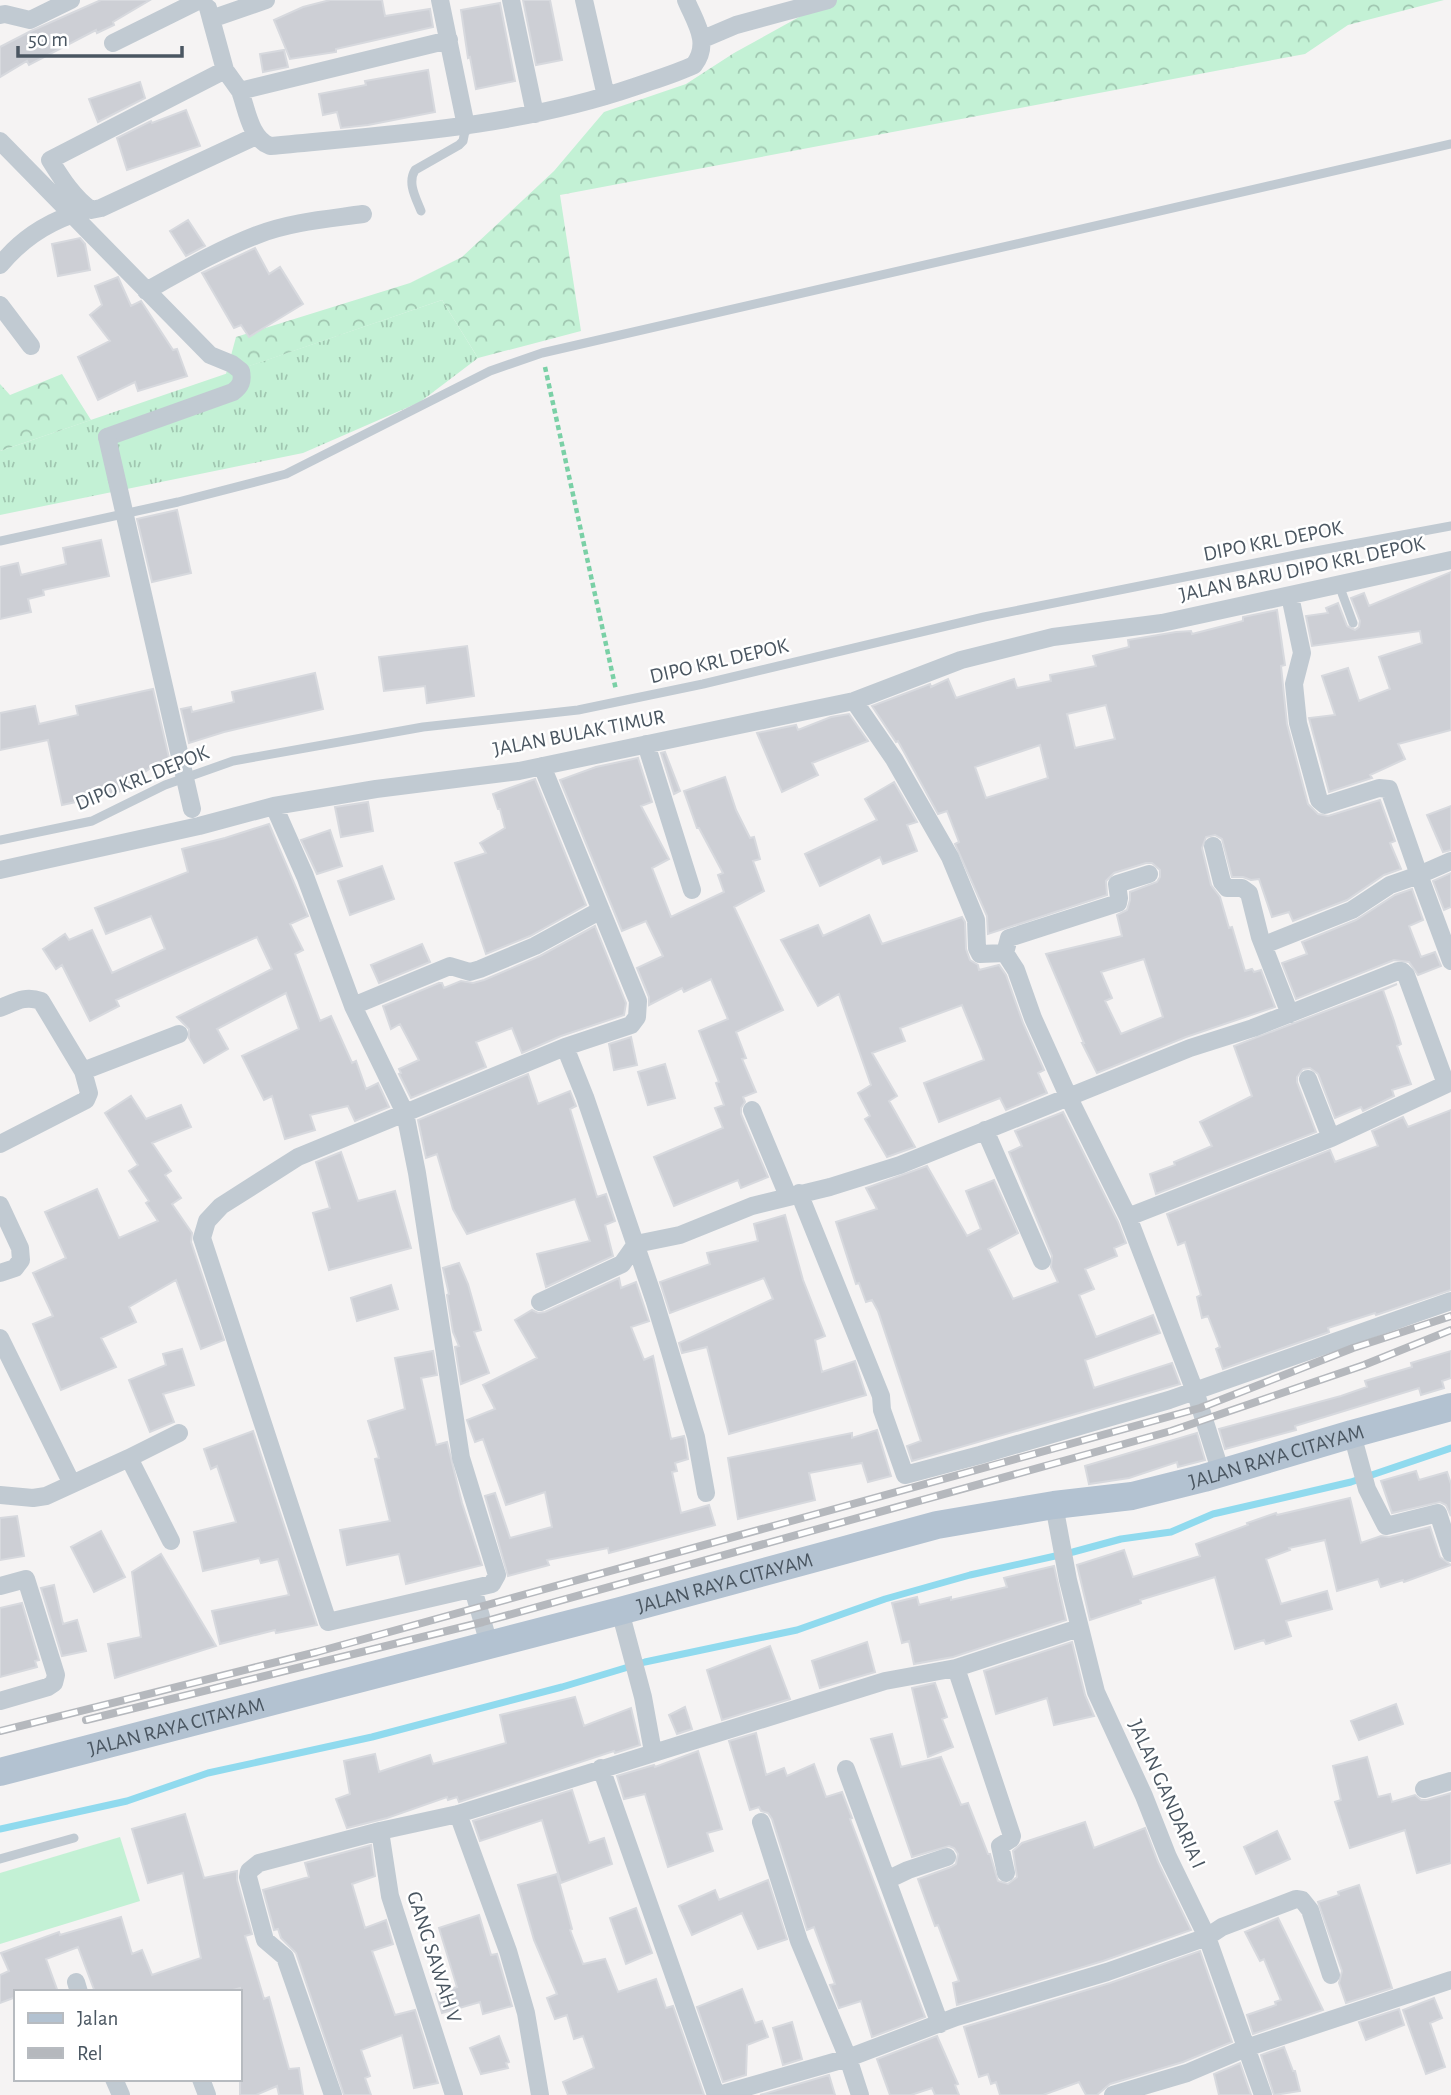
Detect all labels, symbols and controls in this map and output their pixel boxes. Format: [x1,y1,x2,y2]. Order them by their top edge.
scale bar [18,14,182,58]
text: 50 m [28,29,68,50]
street label: DIPO KRL DEPOK [1201,517,1345,565]
street label: JALAN BARU DIPO KRL DEPOK [1177,533,1427,605]
street label: DIPO KRL DEPOK [648,635,791,687]
street label: JALAN BULAK TIMUR [491,706,667,760]
street label: DIPO KRL DEPOK [72,742,212,814]
street label: JALAN RAYA CITAYAM [1187,1421,1366,1492]
street label: JALAN RAYA CITAYAM [634,1549,815,1616]
street label: JALAN RAYA CITAYAM [86,1693,266,1759]
street label: JALAN GANDARIA I [1125,1716,1209,1872]
street label: GANG SAWAH V [403,1889,465,2025]
legend [14,1990,242,2081]
text: Jalan [77,2008,118,2029]
text: Rel [77,2043,103,2064]

